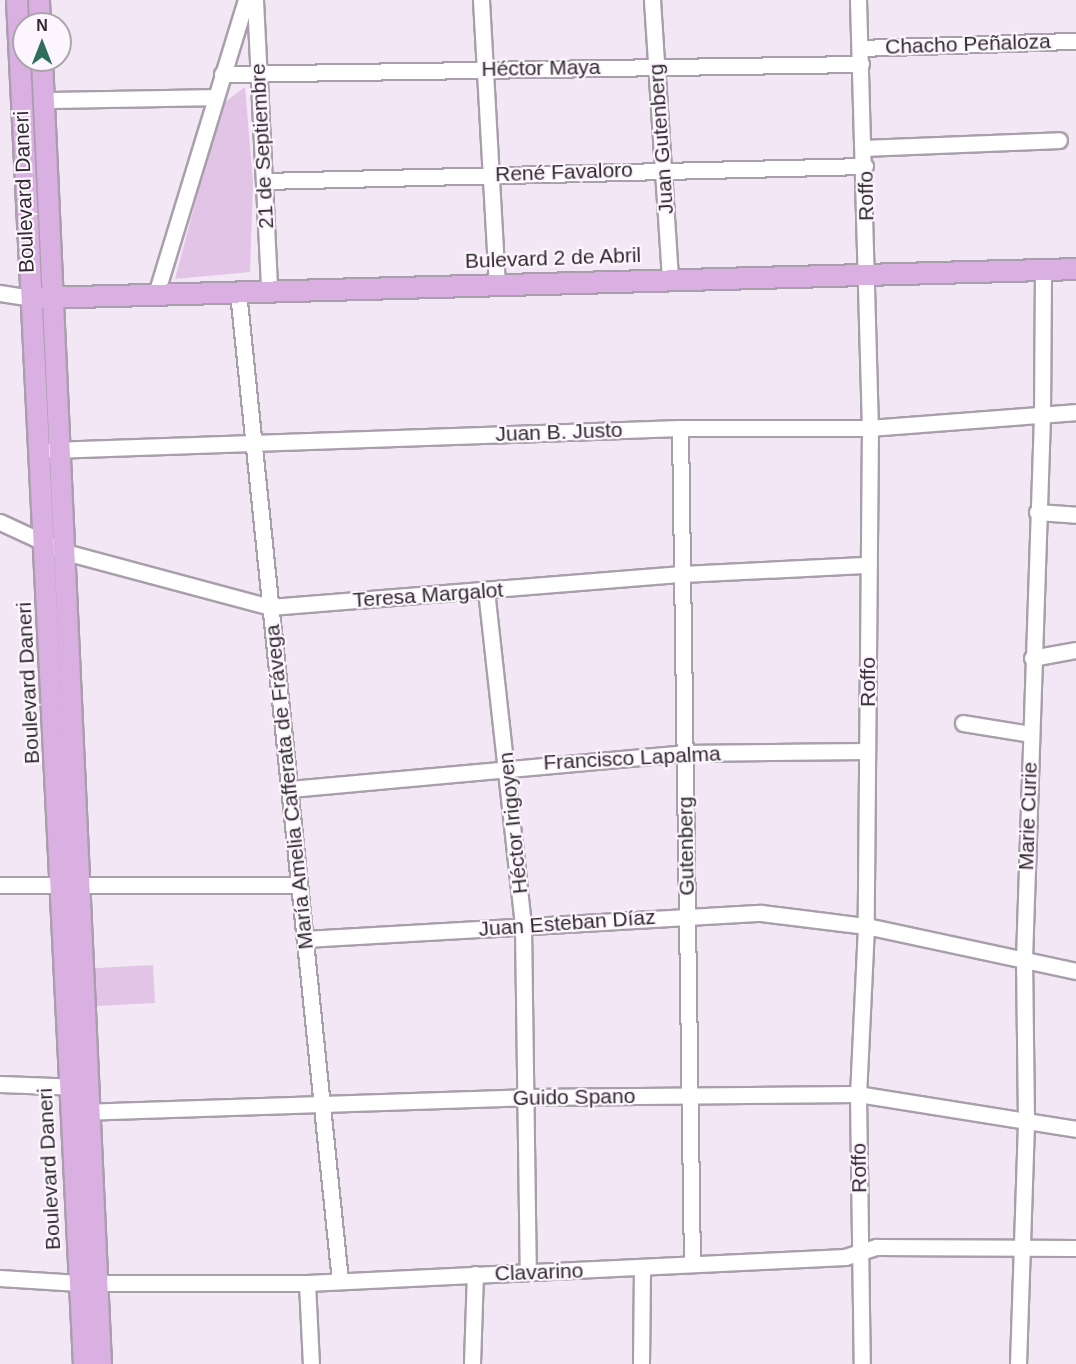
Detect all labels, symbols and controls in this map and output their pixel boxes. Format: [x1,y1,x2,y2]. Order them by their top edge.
north arrow [12,12,72,72]
text: N [36,17,48,34]
street label: Chacho Peñaloza [885,29,1051,59]
street label: Héctor Maya [481,54,601,82]
street label: 21 de Septiembre [245,63,279,229]
street label: Juan Gutenberg [643,63,679,215]
street label: Boulevard Daneri [9,110,39,274]
street label: René Favaloro [495,157,633,187]
street label: Roffo [853,171,879,221]
street label: Bulevard 2 de Abril [464,242,642,274]
street label: Juan B. Justo [495,417,623,447]
street label: Teresa Margalot [352,577,504,613]
street label: Boulevard Daneri [11,601,45,765]
street label: María Amelia Cafferata de Frávega [259,623,319,951]
street label: Roffo [855,657,881,707]
street label: Francisco Lapalma [543,741,721,775]
street label: Héctor Irigoyen [493,751,533,895]
street label: Marie Curie [1014,761,1042,871]
street label: Gutenberg [673,796,699,896]
street label: Juan Esteban Díaz [478,904,656,942]
street label: Guido Spano [512,1083,636,1111]
street label: Boulevard Daneri [32,1087,66,1251]
street label: Roffo [846,1143,872,1193]
street label: Clavarino [494,1258,584,1286]

